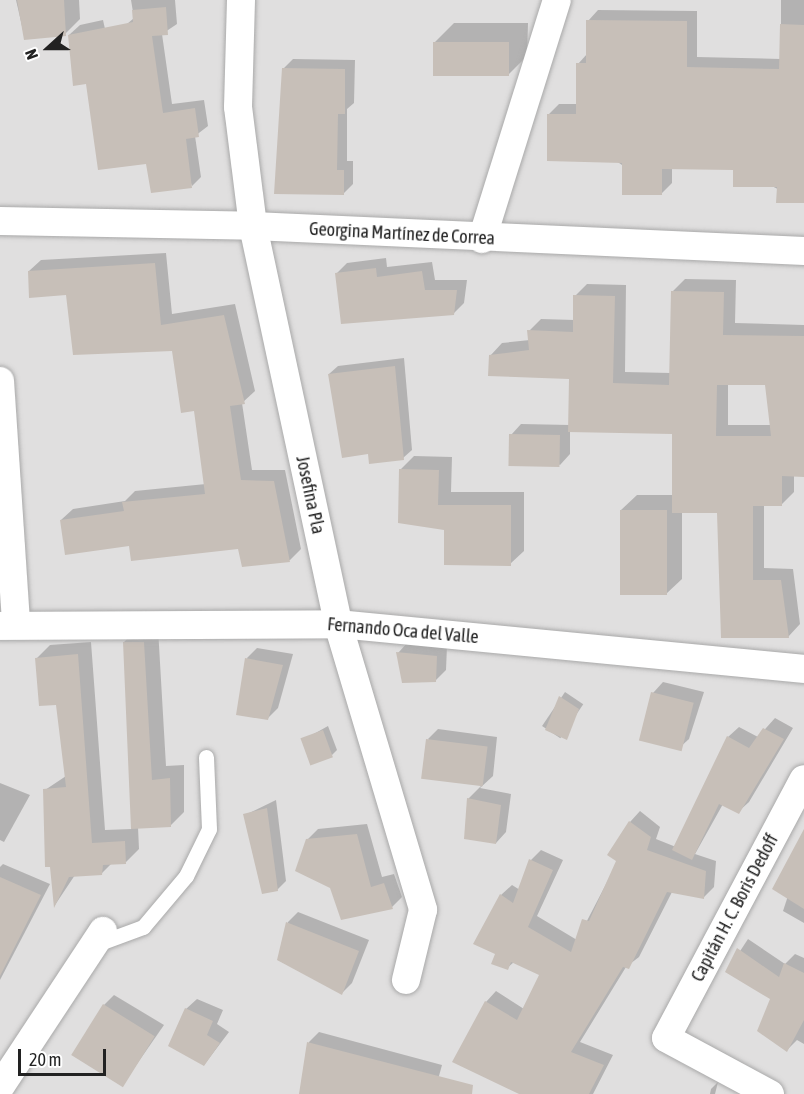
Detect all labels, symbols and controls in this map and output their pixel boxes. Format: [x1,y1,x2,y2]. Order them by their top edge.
north arrow [18,18,78,78]
text: N [21,47,41,62]
street label: Georgina Martínez de Correa [309,218,495,250]
street label: Josefina Pla [291,454,329,536]
street label: Fernando Oca del Valle [326,614,480,648]
street label: Capitán H. C. Boris Dedoff [687,831,783,985]
scale bar [21,1037,110,1075]
text: 20 m [29,1049,61,1070]

